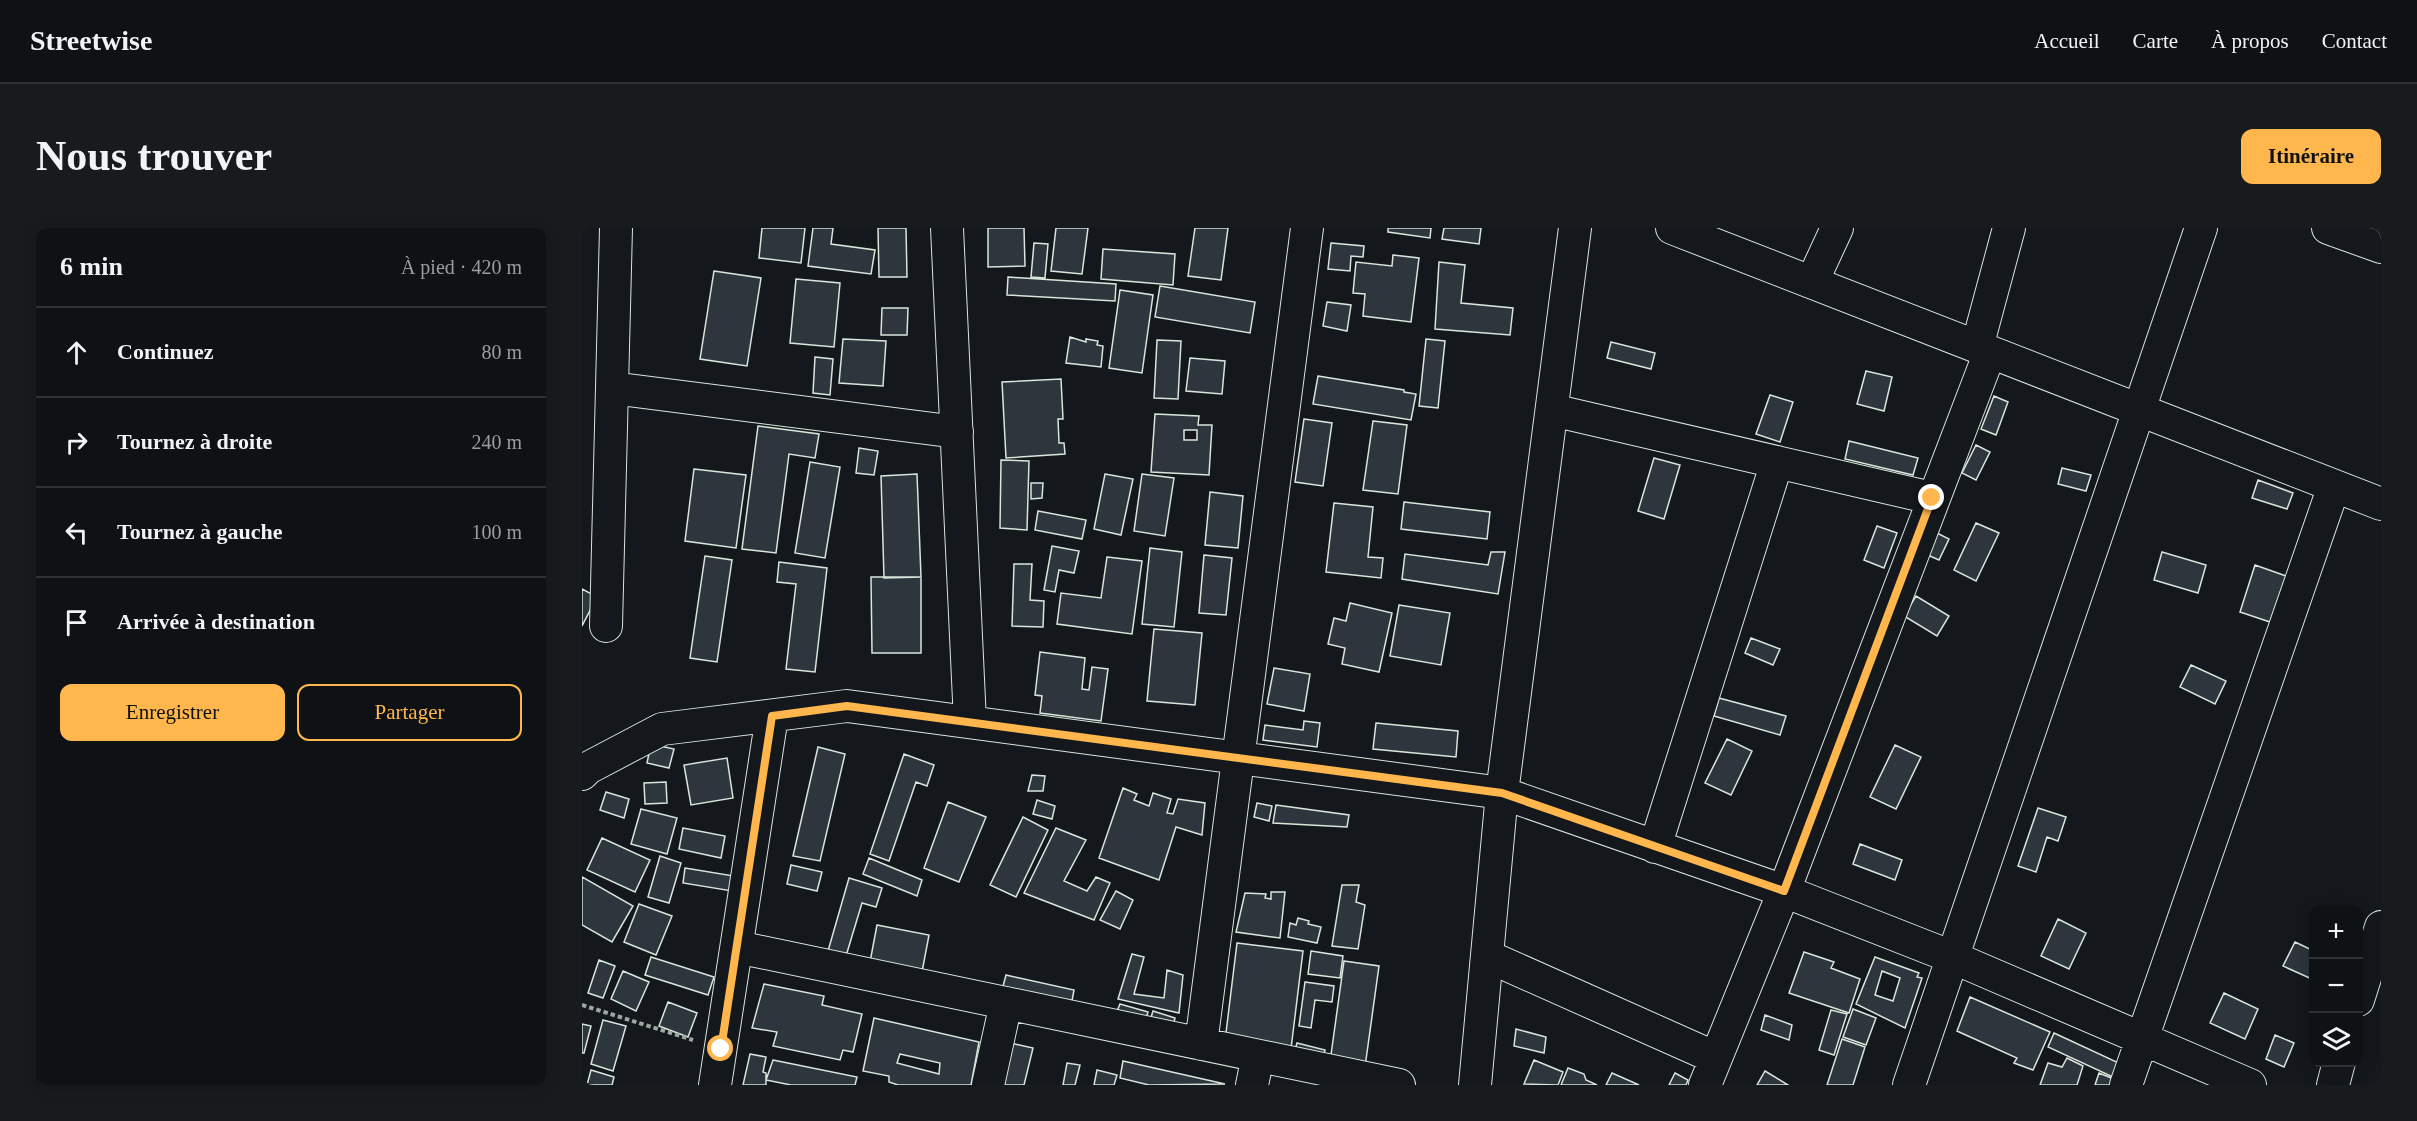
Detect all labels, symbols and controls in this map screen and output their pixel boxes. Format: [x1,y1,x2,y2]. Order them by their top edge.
text: Streetwise [30,25,152,56]
text: Accueil [2034,29,2100,53]
text: Carte [2133,29,2178,53]
text: À propos [2211,29,2289,53]
text: Contact [2322,29,2387,53]
button: Itinéraire [2241,129,2381,184]
text: Nous trouver [36,133,272,179]
text: 6 min [60,252,123,281]
text: À pied · 420 m [401,256,522,278]
icon: ahead [60,336,93,369]
text: Continuez [117,339,214,364]
text: 80 m [481,341,522,363]
icon: right [60,426,93,459]
text: Tournez à droite [117,429,272,454]
text: 240 m [471,431,522,453]
route end [1918,484,1944,510]
icon: left [60,516,93,549]
text: Tournez à gauche [117,519,282,544]
text: 100 m [471,521,522,543]
icon: arrive [60,606,93,639]
text: Arrivée à destination [117,609,315,634]
button: Enregistrer [60,684,285,741]
button: Partager [297,684,522,741]
map controls [2309,905,2363,1067]
button: + [2309,905,2363,959]
button: − [2309,959,2363,1013]
button: layers [2309,1013,2363,1067]
route start [707,1035,733,1061]

